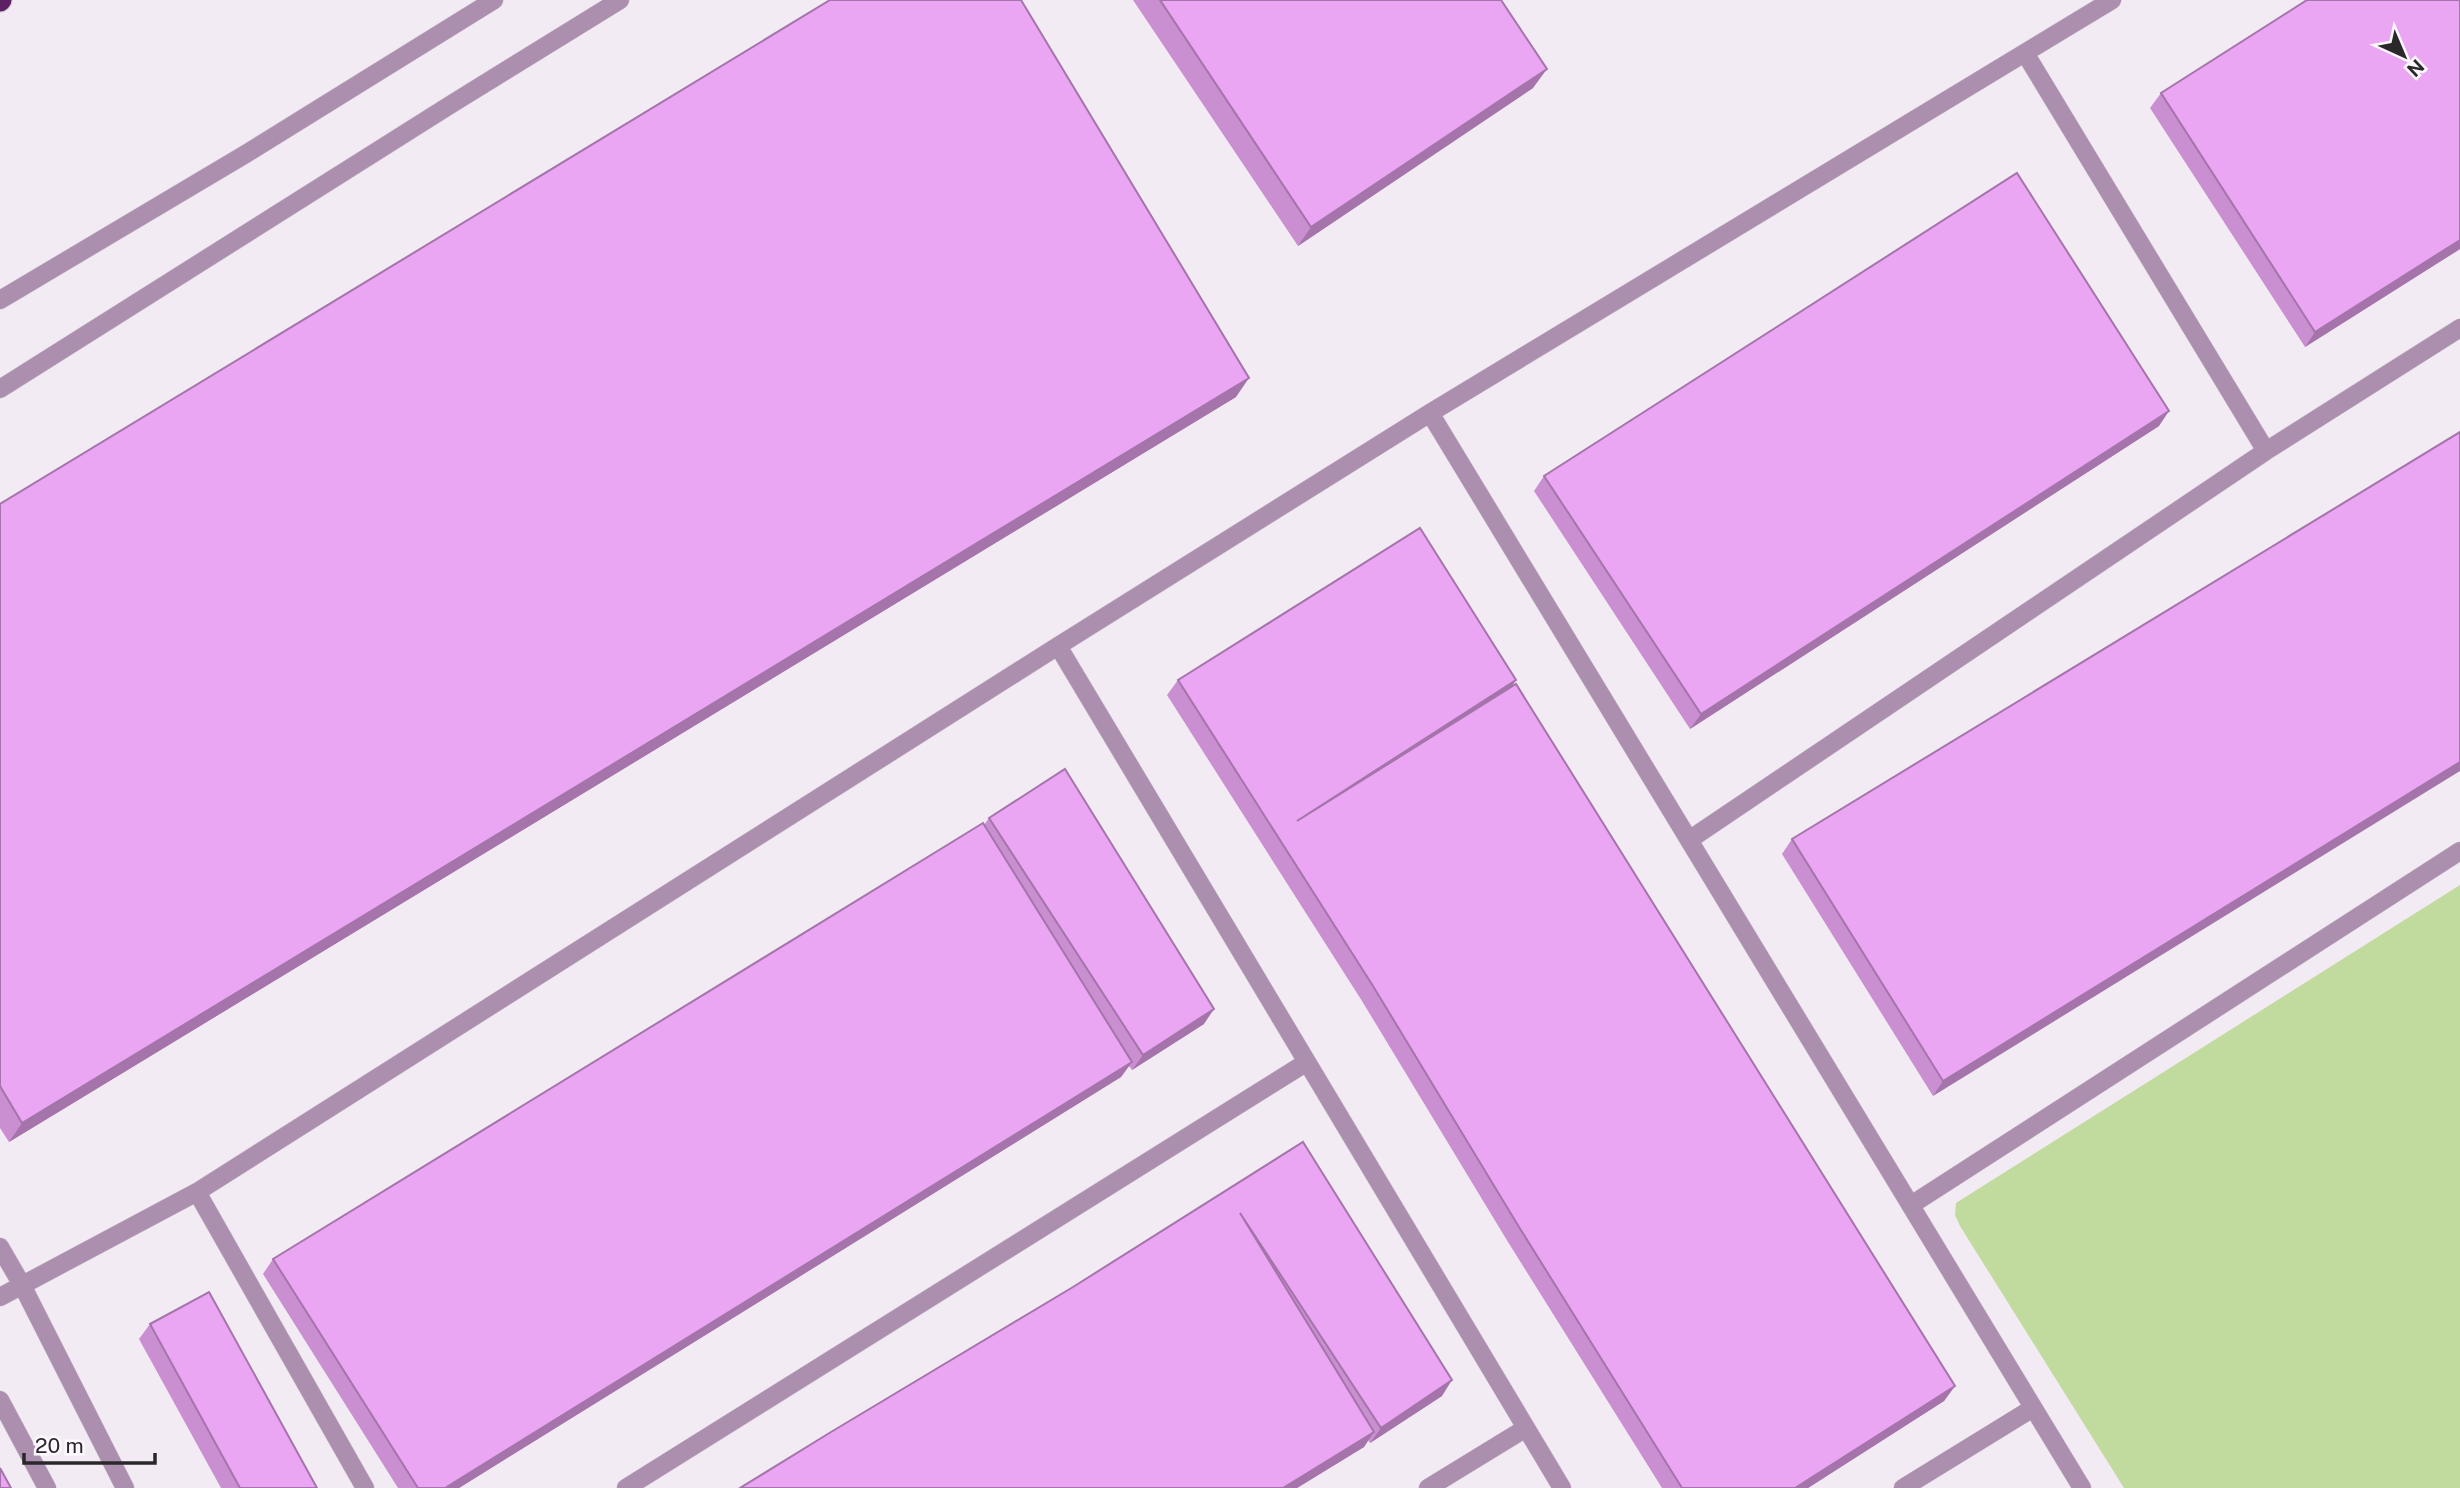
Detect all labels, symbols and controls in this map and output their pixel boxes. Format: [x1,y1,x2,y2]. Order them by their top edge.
north arrow [2369,21,2439,91]
text: N [2403,55,2429,81]
scale bar [24,1422,156,1466]
text: 20 m [35,1433,84,1458]

